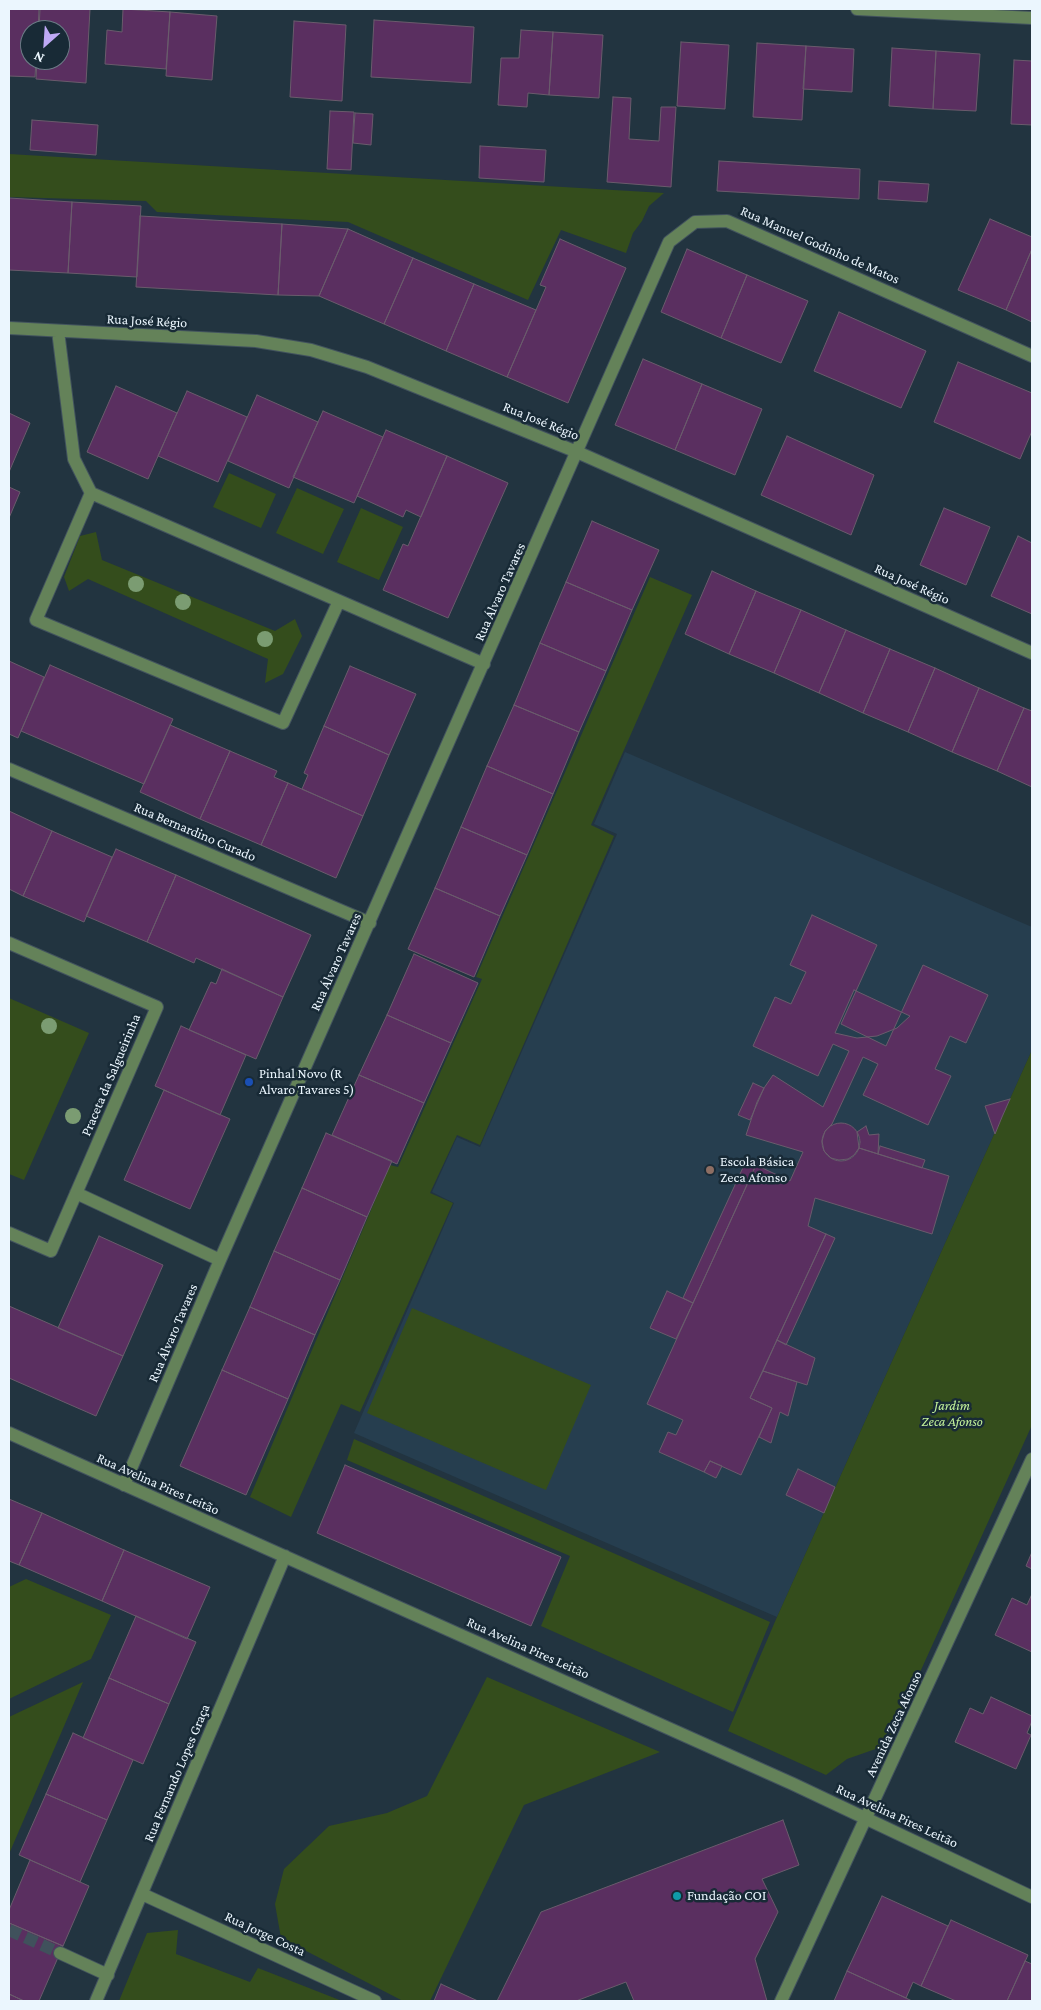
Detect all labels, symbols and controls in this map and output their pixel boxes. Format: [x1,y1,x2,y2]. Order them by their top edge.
north arrow [20,20,70,70]
text: N [31,48,47,67]
street label: Rua Manuel Godinho de Matos [738,202,902,288]
street label: Rua José Régio [106,311,188,331]
street label: Rua José Régio [500,398,582,444]
street label: Rua Álvaro Tavares [471,540,529,644]
street label: Rua José Régio [872,560,952,608]
street label: Rua Bernardino Curado [132,799,258,865]
street label: Rua Álvaro Tavares [307,910,365,1014]
street label: Praceta da Salgueirinha [78,1011,144,1139]
place label: Pinhal Novo (R Alvaro Tavares 5) [259,1066,354,1098]
marker: Pinhal Novo (R Alvaro Tavares 5) [243,1076,255,1088]
place label: Escola Básica Zeca Afonso [720,1154,794,1186]
marker: Escola Básica Zeca Afonso [704,1164,716,1176]
street label: Rua Álvaro Tavares [145,1281,201,1385]
park label: Jardim Zeca Afonso [921,1398,983,1430]
street label: Rua Avelina Pires Leitão [94,1449,222,1519]
street label: Rua Avelina Pires Leitão [464,1613,592,1683]
street label: Avenida Zeca Afonso [862,1668,926,1780]
street label: Rua Fernando Lopes Graça [140,1702,214,1844]
street label: Rua Avelina Pires Leitão [833,1780,961,1852]
place label: Fundação COI [687,1888,766,1904]
marker: Fundação COI [671,1890,683,1902]
street label: Rua Jorge Costa [222,1908,308,1960]

